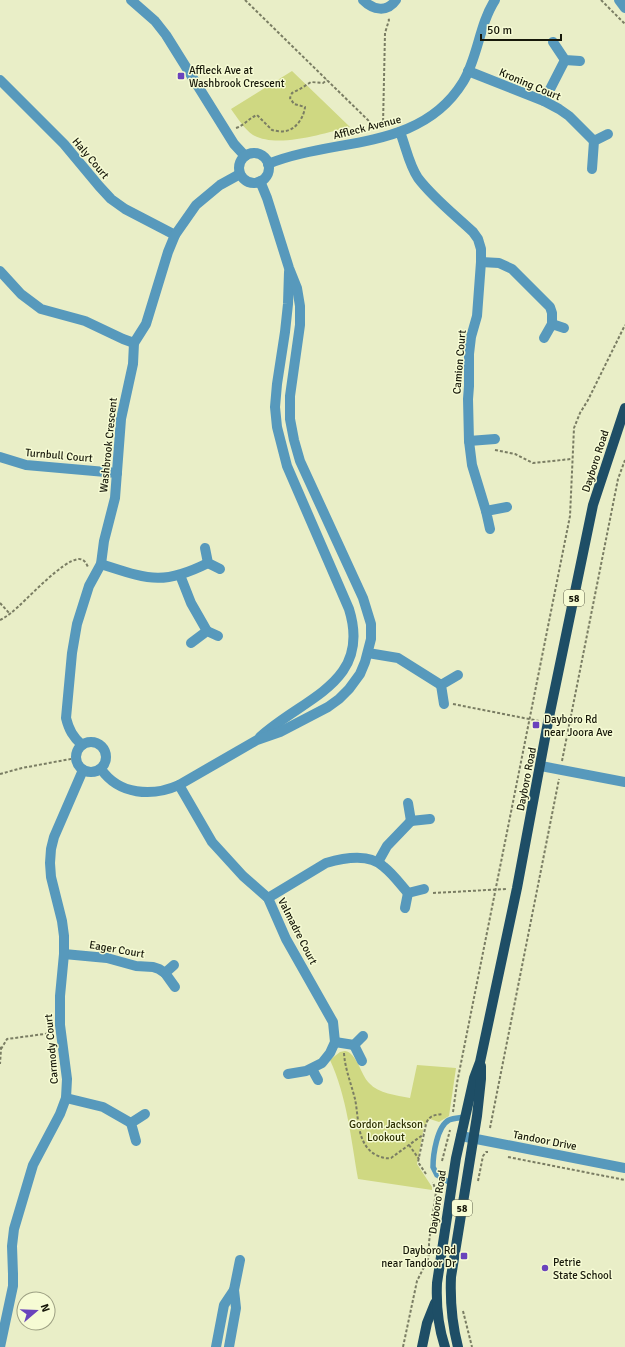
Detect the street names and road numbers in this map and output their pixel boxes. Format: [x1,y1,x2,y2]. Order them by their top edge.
street label: Kroning Court [497,66,563,103]
street label: Affleck Avenue [332,113,402,142]
street label: Haly Court [70,135,112,182]
street label: Camion Court [450,329,469,395]
street label: Washbrook Crescent [97,397,120,493]
street label: Dayboro Road [579,428,612,494]
street label: Turnbull Court [25,446,93,465]
road number: 58 [564,590,584,606]
street label: Dayboro Road [514,746,539,812]
street label: Valmadre Court [275,896,320,967]
street label: Eager Court [88,938,146,961]
street label: Carmody Court [42,1013,61,1085]
street label: Tandoor Drive [512,1128,578,1153]
street label: Dayboro Road [426,1169,449,1235]
road number: 58 [452,1200,472,1216]

